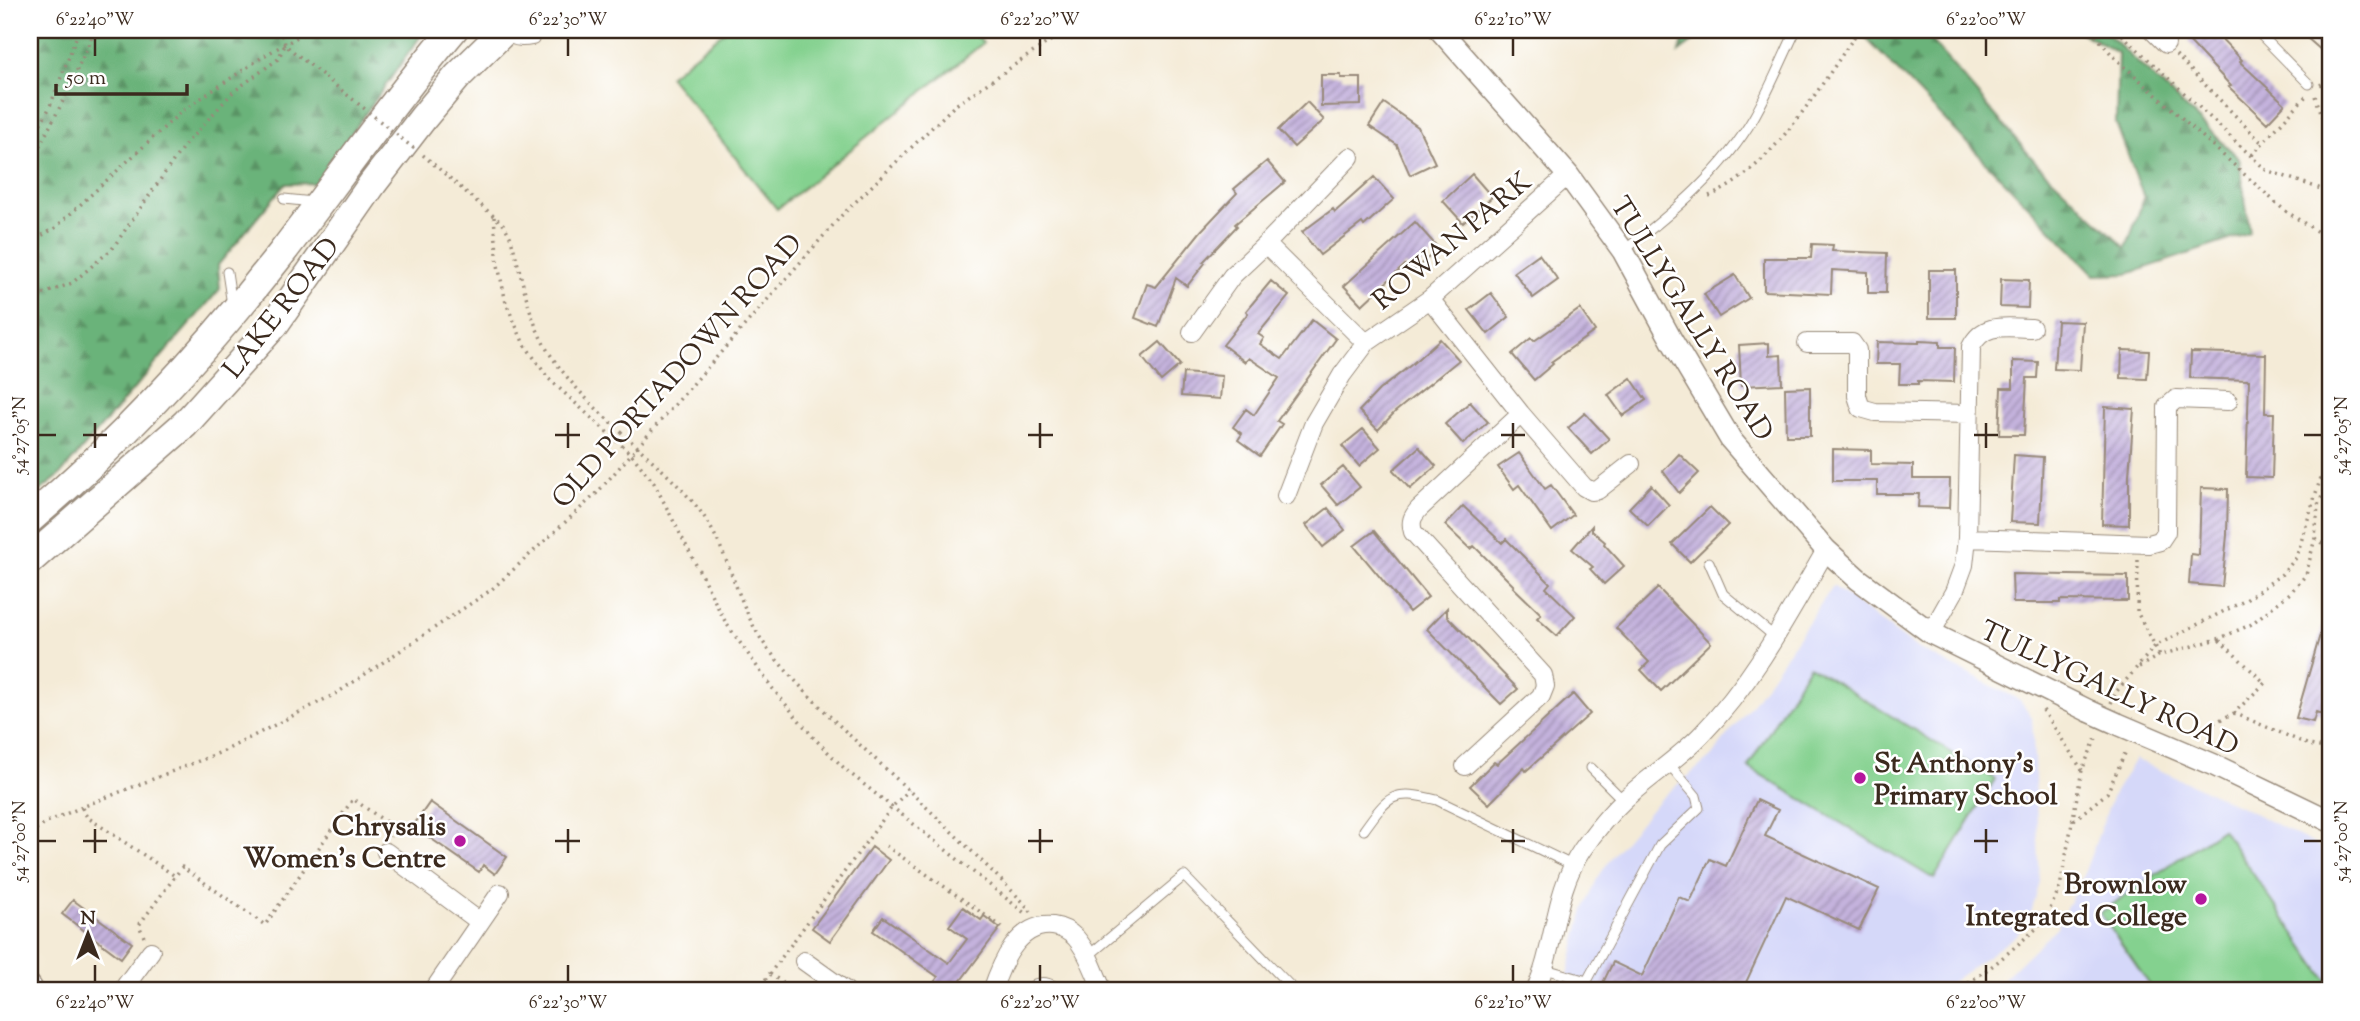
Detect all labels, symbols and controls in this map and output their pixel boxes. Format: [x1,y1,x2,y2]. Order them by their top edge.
text: 6°22'40"W [56,8,134,34]
text: 6°22'30"W [529,8,607,34]
text: 6°22'20"W [1000,8,1080,34]
text: 6°22'10"W [1474,8,1552,34]
text: 6°22'00"W [1946,8,2026,34]
scale bar [56,52,187,96]
text: 50 m [65,64,106,94]
street label: ROWAN PARK [1365,164,1541,321]
street label: TULLYGALLY ROAD [1599,190,1782,450]
street label: OLD PORTADOWN ROAD [544,226,813,518]
street label: LAKE ROAD [214,230,350,388]
text: 54°27'05"N [8,396,34,475]
text: 54°27'05"N [2330,396,2356,475]
street label: TULLYGALLY ROAD [1973,612,2245,767]
place label: St Anthony's Primary School [1874,745,2058,817]
marker: St Anthony's Primary School [1852,770,1868,786]
text: 54°27'00"N [8,800,34,883]
text: 54°27'00"N [2330,800,2356,883]
place label: Chrysalis Women's Centre [243,808,446,880]
marker: Chrysalis Women's Centre [452,833,468,849]
place label: Brownlow Integrated College [1966,866,2187,938]
marker: Brownlow Integrated College [2193,891,2209,907]
north arrow [52,898,122,968]
text: N [80,906,96,933]
text: 6°22'40"W [56,991,134,1017]
text: 6°22'30"W [529,991,607,1017]
text: 6°22'20"W [1000,991,1080,1017]
text: 6°22'10"W [1474,991,1552,1017]
text: 6°22'00"W [1946,991,2026,1017]

